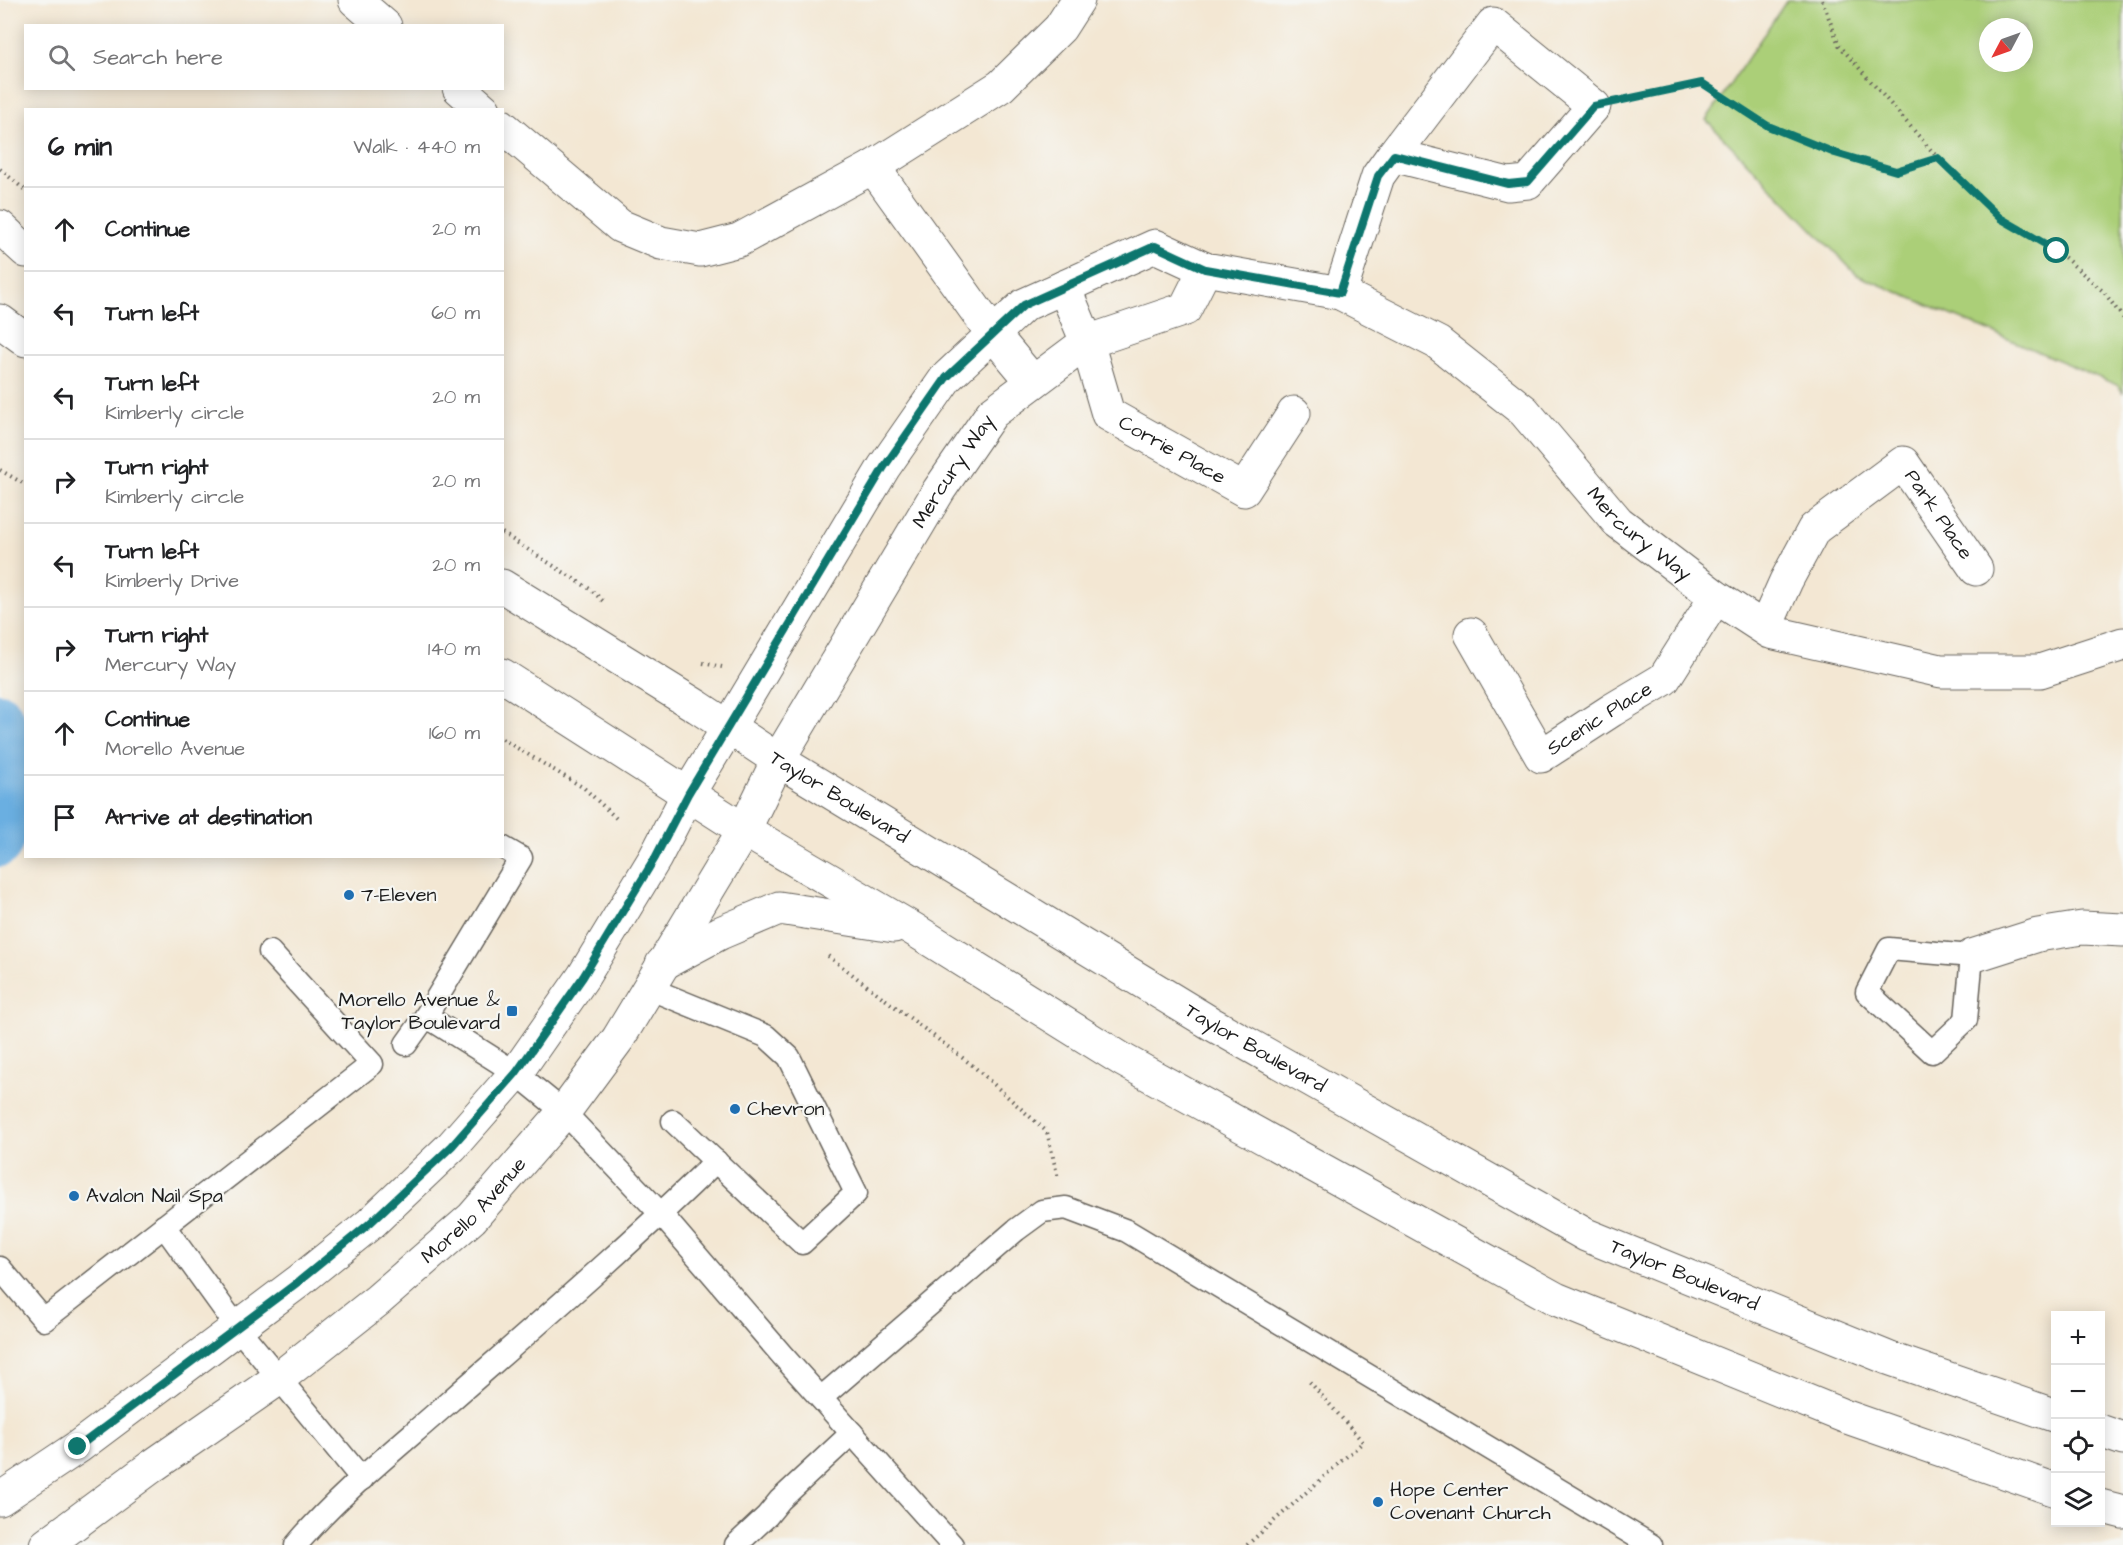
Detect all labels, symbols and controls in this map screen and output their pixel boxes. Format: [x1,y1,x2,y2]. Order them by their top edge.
north arrow [1979,18,2033,72]
search box [24,24,504,90]
icon: search [45,41,78,74]
text: Search here [93,42,223,73]
text: 6 min [48,129,112,165]
text: Walk · 440 m [353,133,480,161]
icon: ahead [48,213,81,246]
text: Continue [105,214,190,245]
text: 20 m [432,215,480,243]
route start [2043,237,2069,263]
icon: left [48,297,81,330]
text: Turn left [105,298,199,329]
text: 60 m [431,299,480,327]
text: Turn left [105,368,199,399]
icon: left [48,381,81,414]
text: 20 m [432,383,480,411]
text: Kimberly circle [105,399,244,427]
street label: Mercury Way [905,409,1002,533]
street label: Corrie Place [1113,409,1231,491]
text: Turn right [105,452,208,483]
street label: Park Place [1898,464,1980,565]
icon: right [48,465,81,498]
text: 20 m [432,467,480,495]
street label: Mercury Way [1580,481,1697,588]
text: Kimberly circle [105,483,244,511]
text: Turn left [105,536,199,567]
icon: left [48,549,81,582]
text: 20 m [432,551,480,579]
text: Kimberly Drive [105,567,239,595]
text: Turn right [105,620,208,651]
icon: right [48,633,81,666]
text: 140 m [428,635,480,663]
text: Mercury Way [105,651,236,679]
street label: Scenic Place [1541,675,1658,763]
text: Continue [105,704,190,735]
icon: ahead [48,717,81,750]
text: 160 m [429,719,480,747]
text: Morello Avenue [105,735,245,763]
street label: Taylor Boulevard [764,744,914,850]
icon: arrive [48,801,81,834]
text: Arrive at destination [105,802,312,833]
place label: 7-Eleven [361,881,437,909]
marker: 7-Eleven [342,888,356,902]
place label: Morello Avenue & Taylor Boulevard [338,986,501,1038]
street label: Taylor Boulevard [1179,997,1331,1100]
marker: Morello Avenue & Taylor Boulevard [505,1004,519,1018]
place label: Chevron [747,1095,825,1123]
marker: Chevron [728,1102,742,1116]
street label: Morello Avenue [415,1151,533,1270]
place label: Avalon Nail Spa [86,1182,223,1210]
marker: Avalon Nail Spa [67,1189,81,1203]
street label: Taylor Boulevard [1606,1232,1763,1318]
map controls [2051,1311,2105,1527]
button: + [2051,1311,2105,1365]
button: − [2051,1365,2105,1419]
button: locate [2051,1419,2105,1473]
route end [64,1433,90,1459]
button: layers [2051,1473,2105,1527]
place label: Hope Center Covenant Church [1390,1476,1551,1527]
marker: Hope Center Covenant Church [1371,1495,1385,1509]

